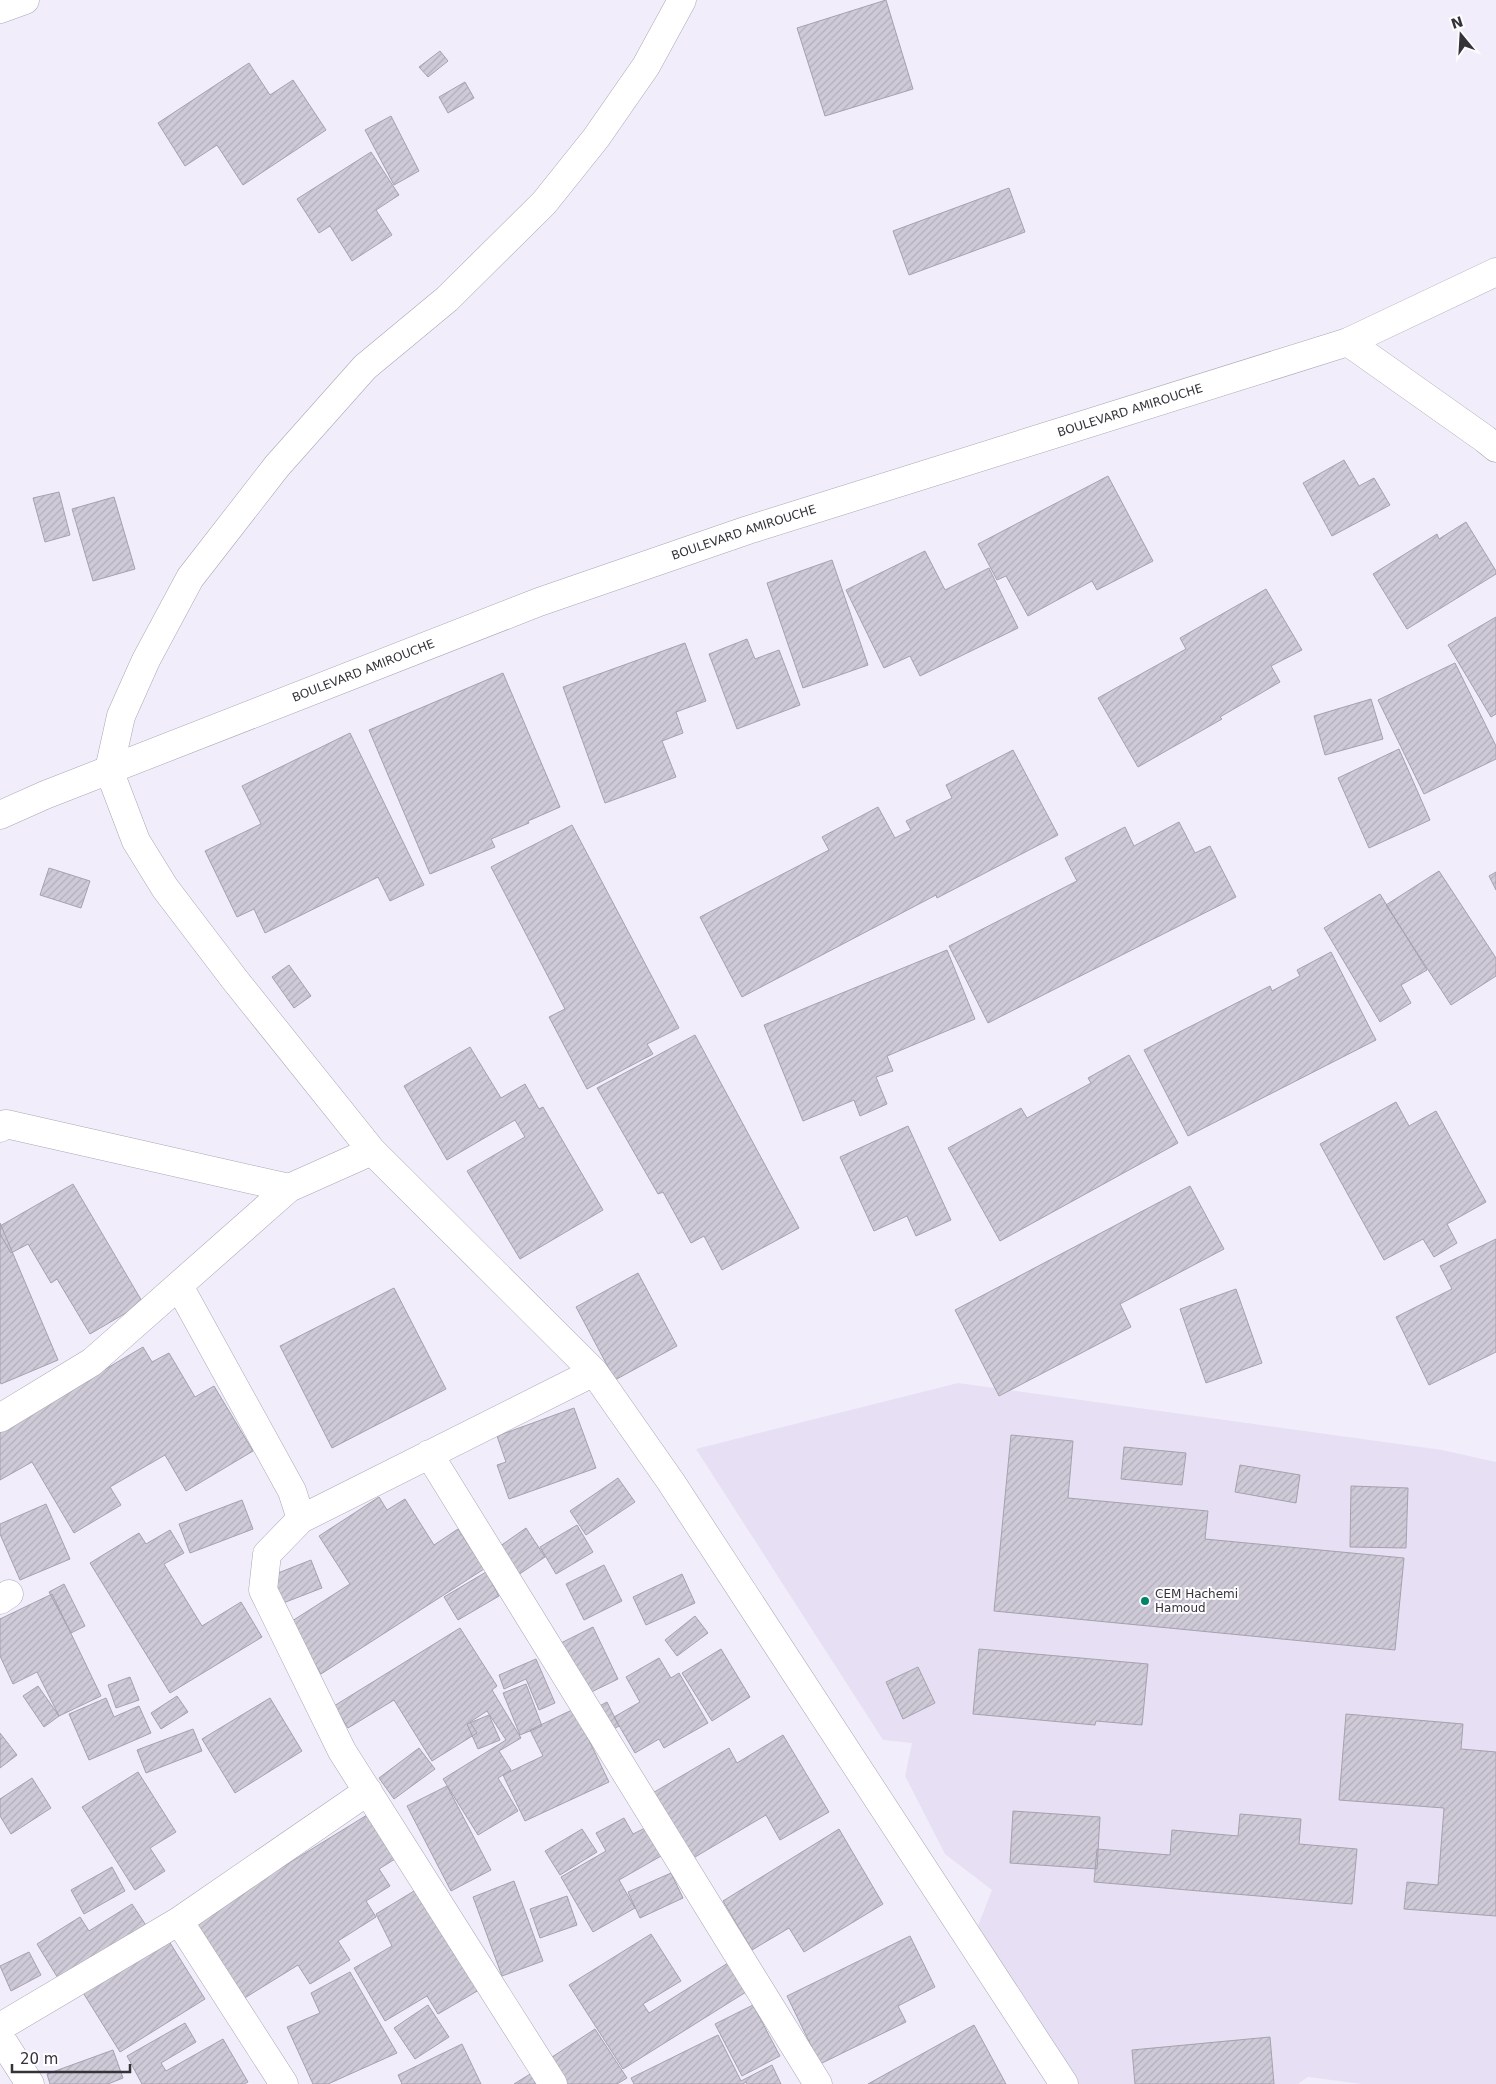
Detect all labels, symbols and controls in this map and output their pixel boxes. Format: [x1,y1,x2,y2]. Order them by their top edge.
north arrow [1436,10,1486,60]
text: N [1449,13,1465,32]
street label: BOULEVARD AMIROUCHE [1056,381,1204,440]
street label: BOULEVARD AMIROUCHE [670,502,818,563]
street label: BOULEVARD AMIROUCHE [290,637,436,705]
place label: CEM Hachemi Hamoud [1155,1587,1238,1615]
marker: CEM Hachemi Hamoud [1139,1595,1151,1607]
scale bar [12,2042,130,2074]
text: 20 m [20,2050,58,2068]

